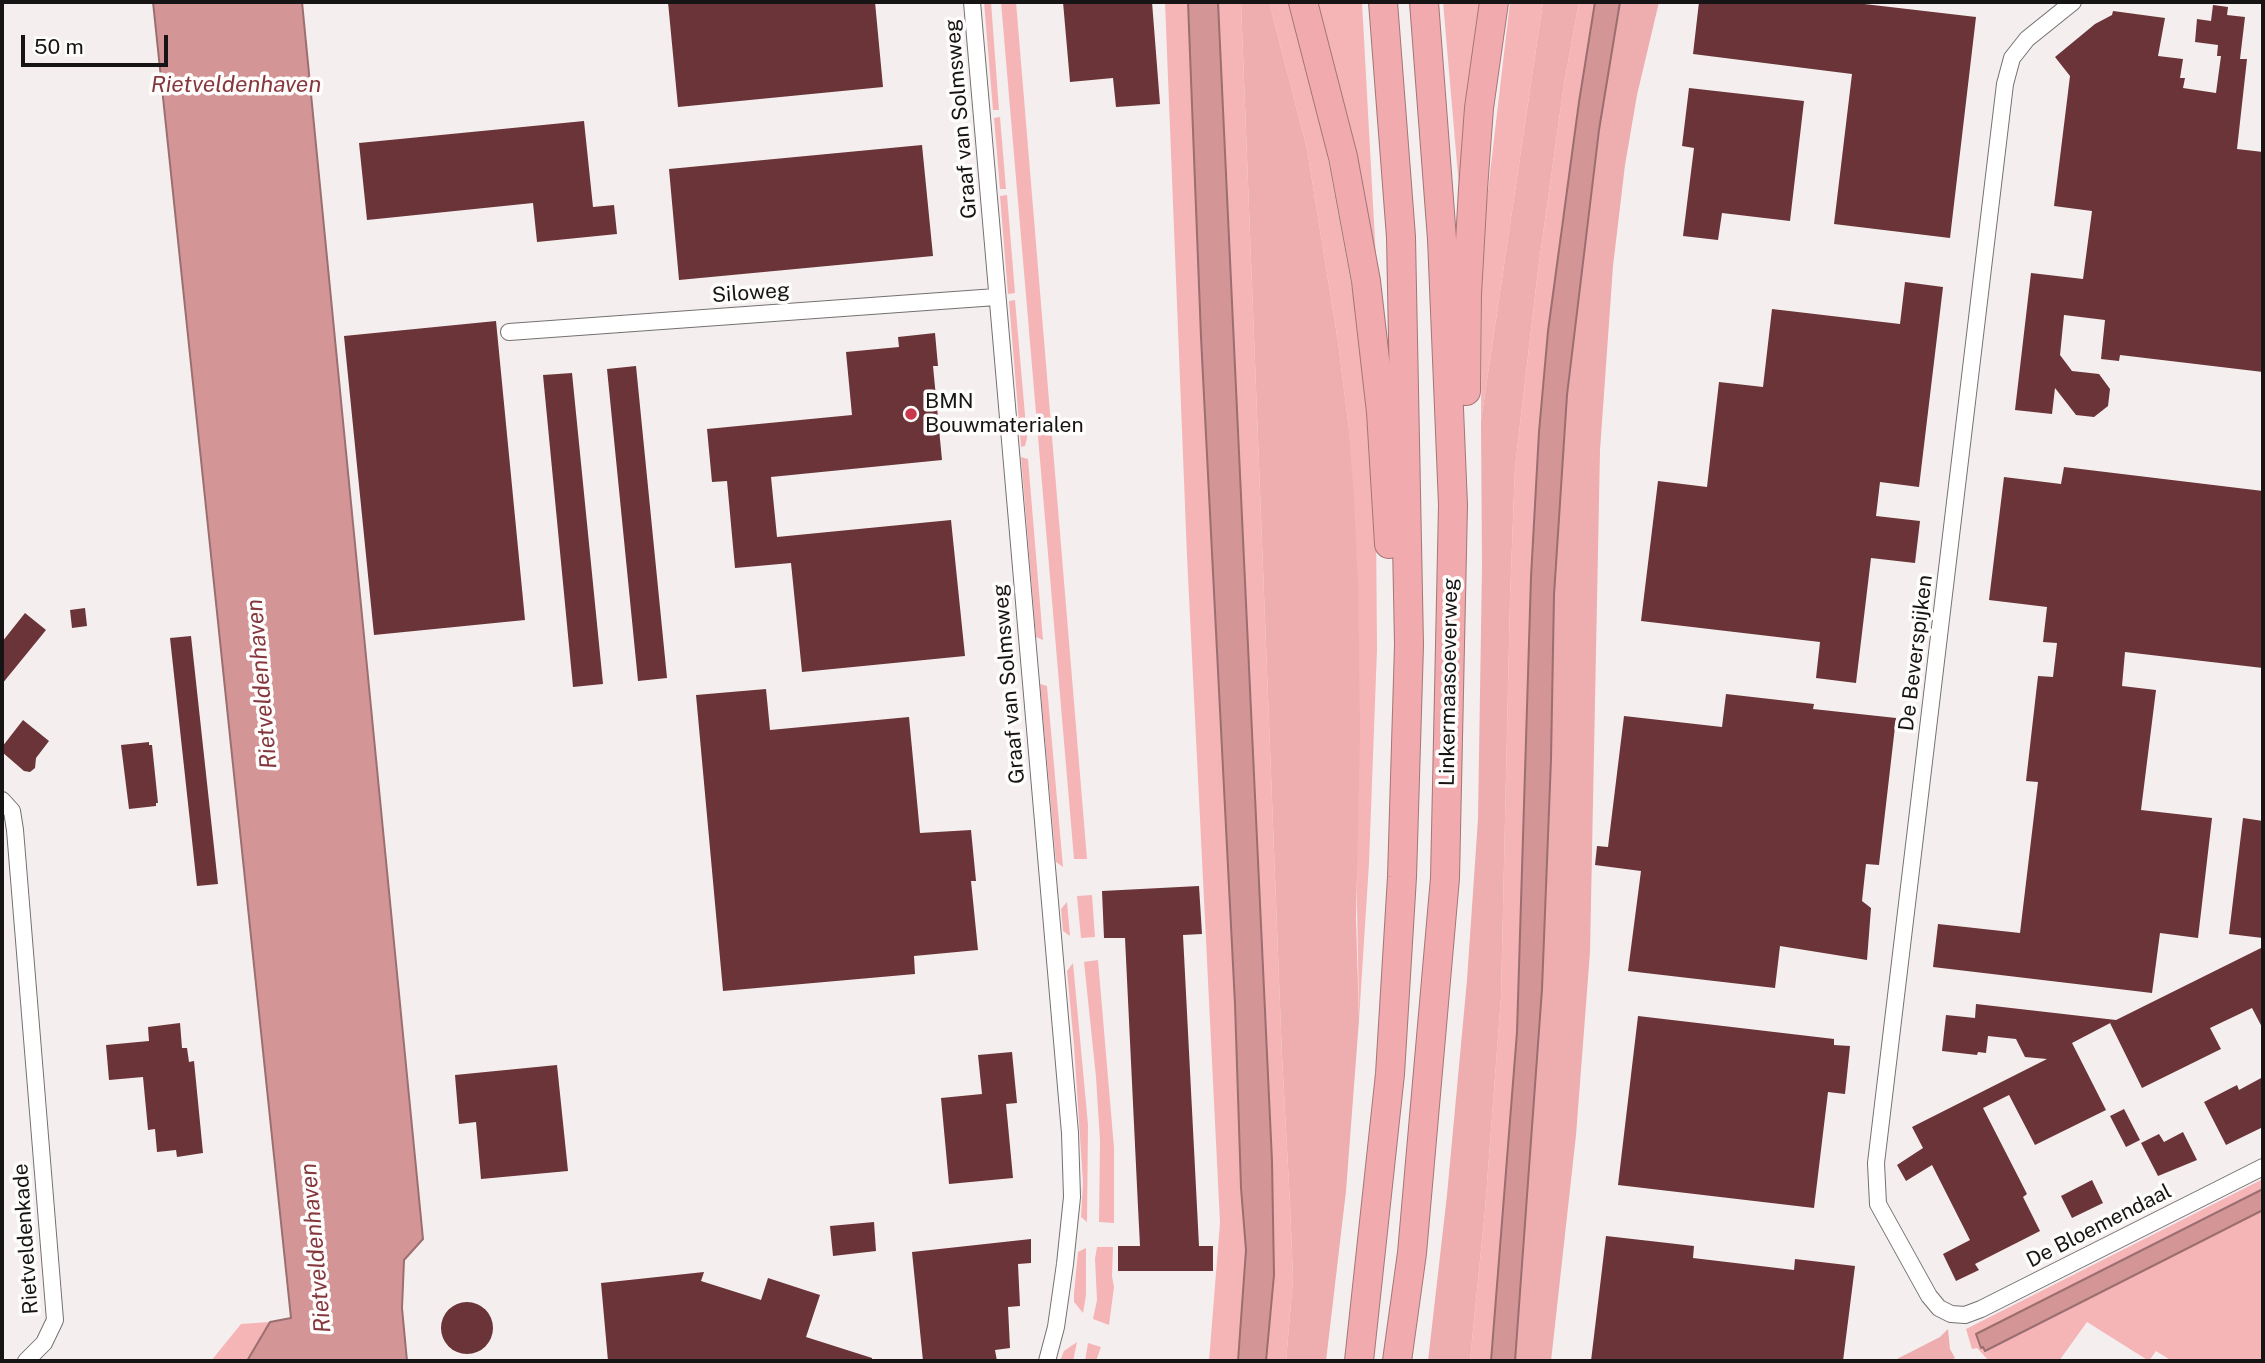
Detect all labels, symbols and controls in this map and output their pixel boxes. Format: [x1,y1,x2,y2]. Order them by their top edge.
street label: Graaf van Solmsweg [940,18,982,220]
scale bar [24,21,172,65]
text: 50 m [34,34,84,59]
water label: Rietveldenhaven [151,71,321,99]
street label: Siloweg [711,278,791,308]
place label: BMN Bouwmaterialen [925,389,1084,439]
marker: BMN Bouwmaterialen [903,406,919,422]
street label: De Beverspijken [1894,573,1938,733]
street label: Linkermaasoeverweg [1435,578,1463,786]
street label: Graaf van Solmsweg [988,583,1030,785]
water label: Rietveldenhaven [241,598,283,770]
water label: Rietveldenhaven [295,1162,337,1334]
street label: Rietveldenkade [8,1163,44,1315]
street label: De Bloemendaal [2022,1179,2176,1273]

